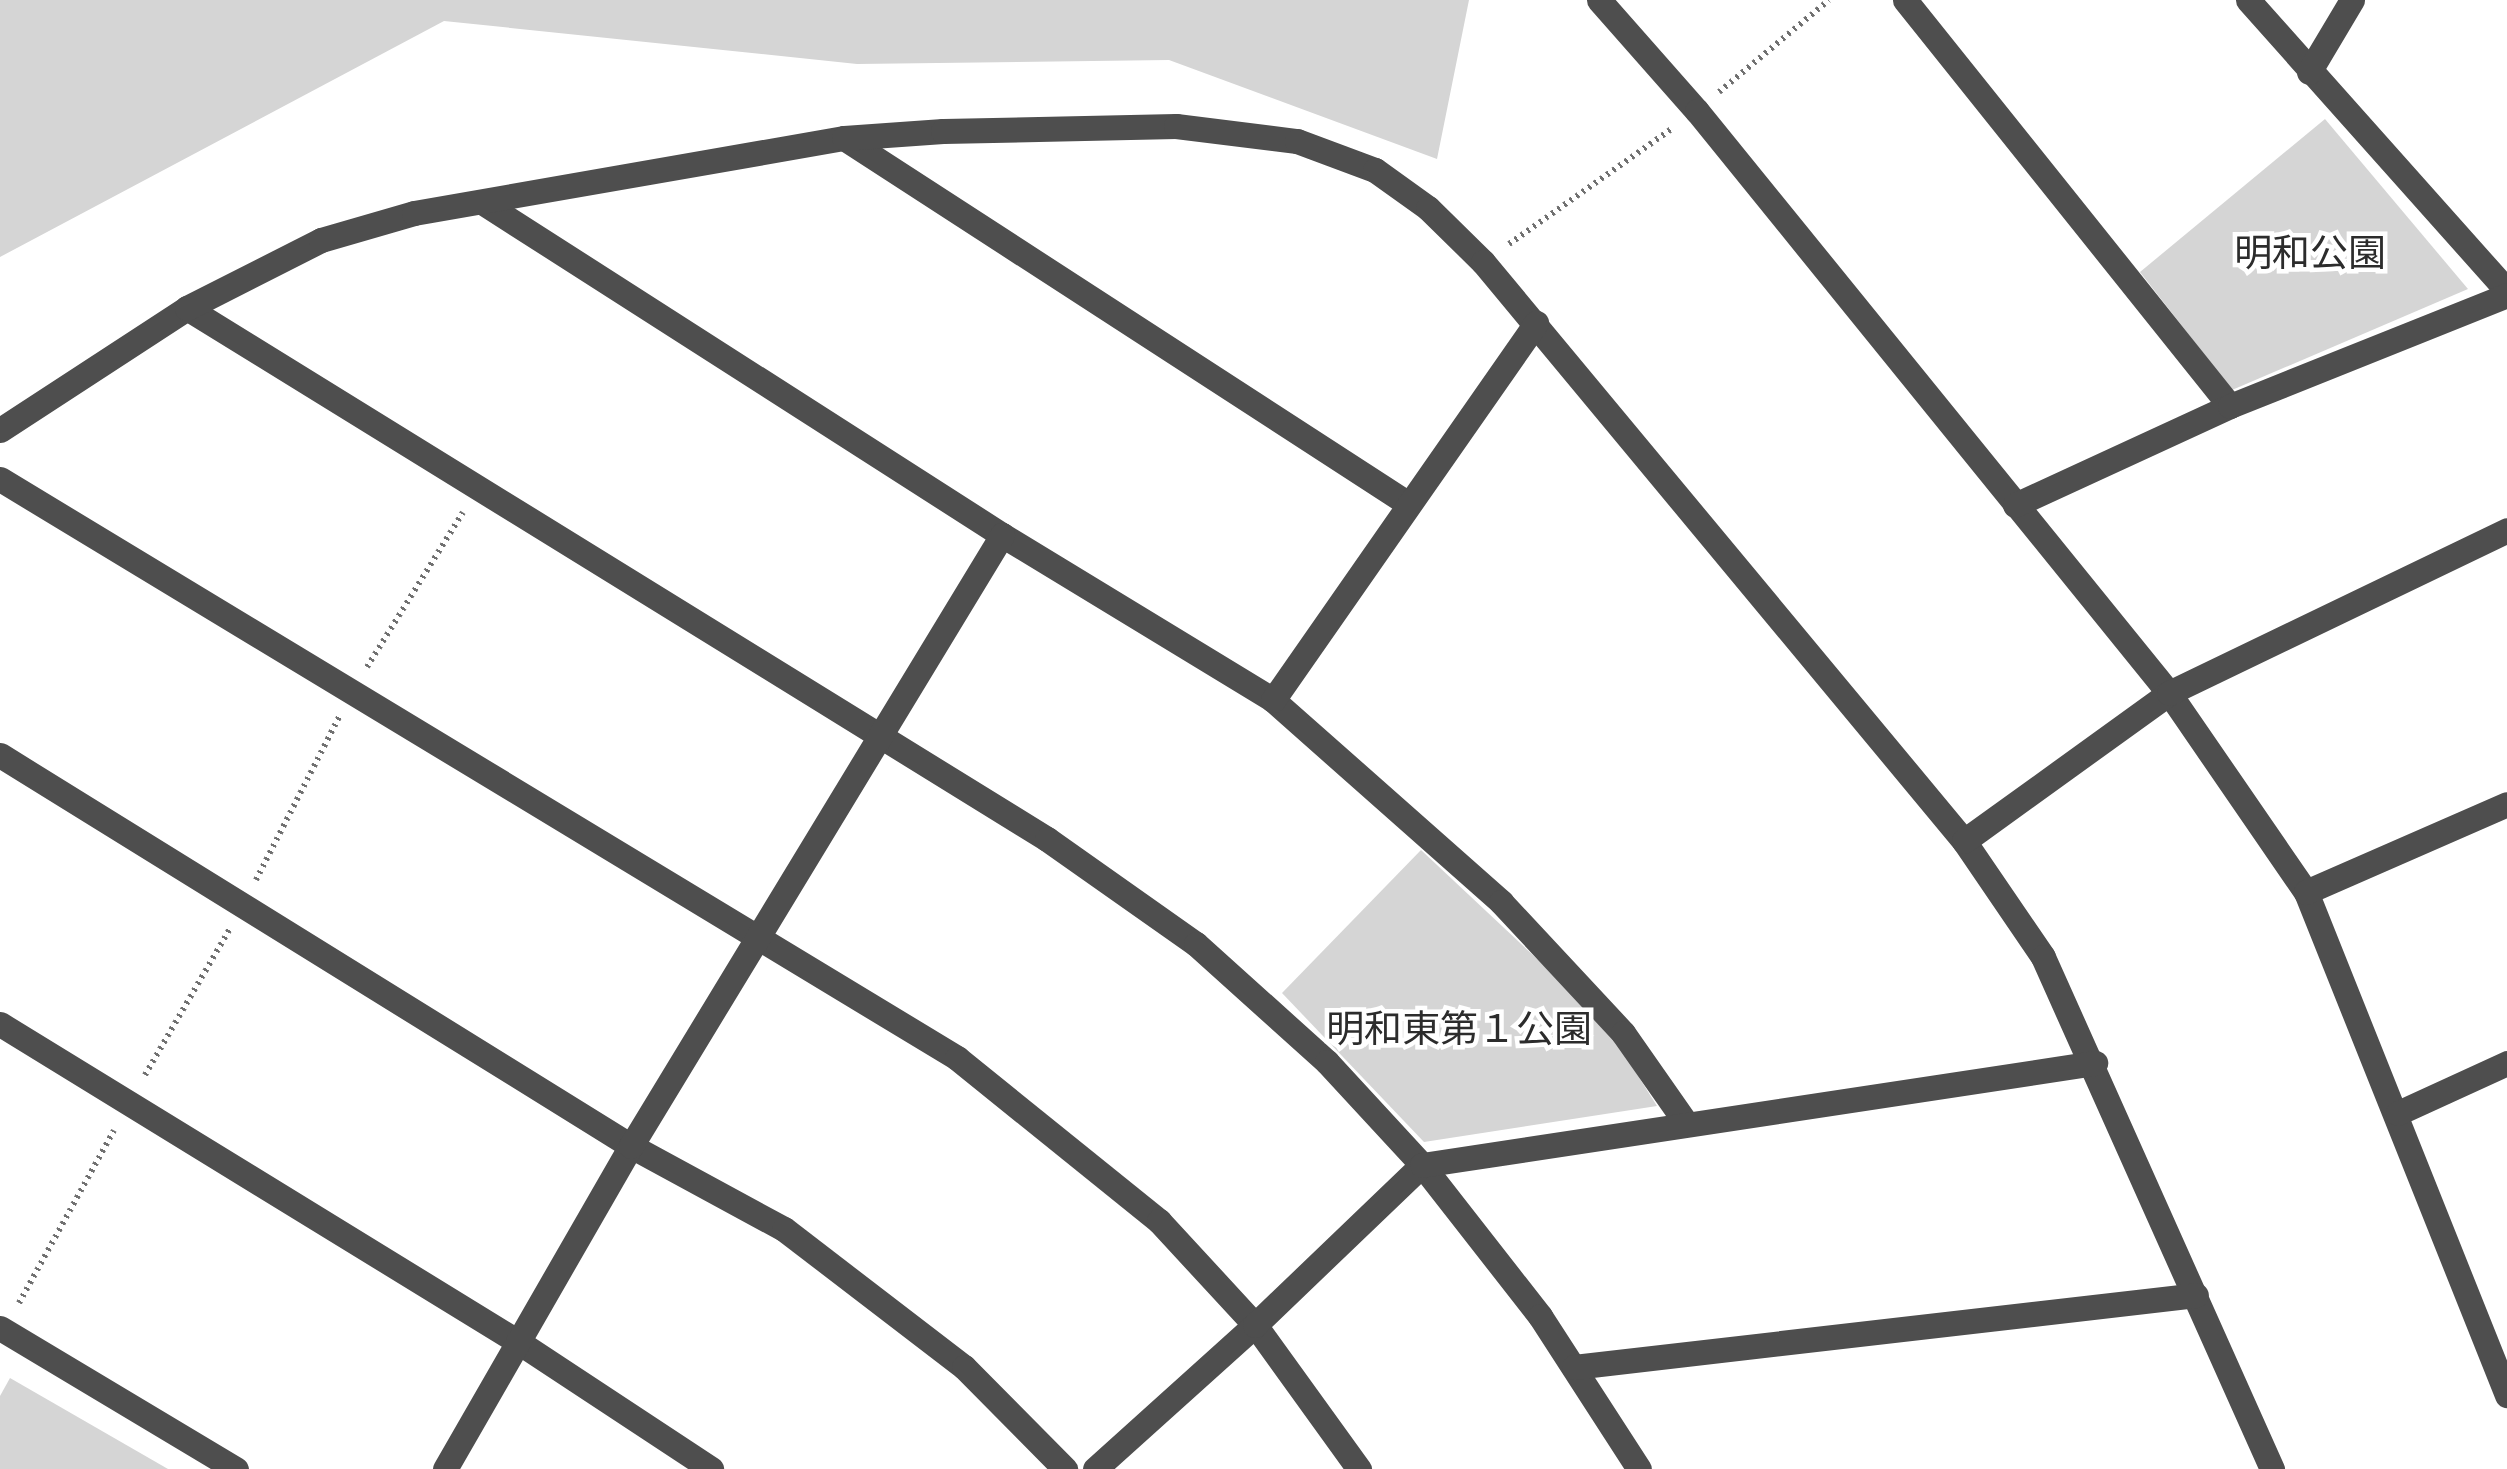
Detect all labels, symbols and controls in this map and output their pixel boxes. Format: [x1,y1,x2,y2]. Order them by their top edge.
park label: 明和公園 [2234,230,2386,276]
park label: 明和東第１公園 [1326,1006,1592,1052]

